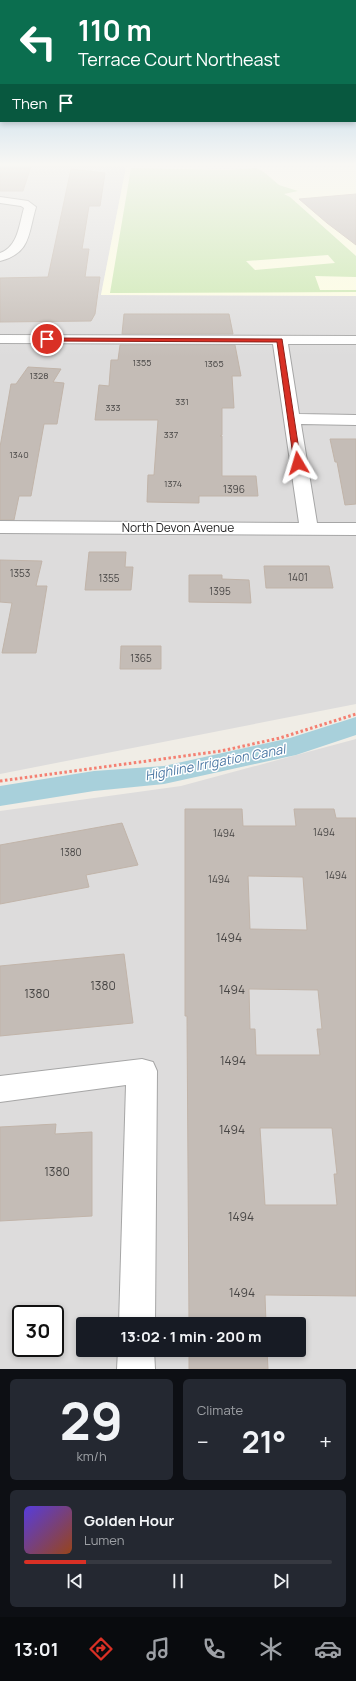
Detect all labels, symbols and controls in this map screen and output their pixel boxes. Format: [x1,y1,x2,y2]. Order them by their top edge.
text: 110 m [78,11,152,49]
icon: left [12,16,64,68]
text: Terrace Court Northeast [78,47,280,71]
icon: arrive [55,92,77,114]
text: Then [12,93,47,114]
pin [30,322,64,356]
icon: arrive [36,328,58,350]
house number: 1355 [133,356,151,369]
house number: 1365 [204,357,224,370]
house number: 1328 [30,369,48,382]
house number: 331 [175,395,189,408]
house number: 333 [106,401,120,414]
house number: 337 [164,428,179,441]
position arrow [277,442,319,484]
house number: 1340 [9,448,29,461]
house number: 1374 [164,477,182,490]
house number: 1396 [223,482,245,496]
street label: North Devon Avenue [122,519,234,536]
house number: 1353 [10,566,30,580]
house number: 1401 [288,570,308,584]
house number: 1355 [99,571,120,585]
house number: 1395 [209,584,231,598]
house number: 1365 [130,651,152,665]
water label: Highline Irrigation Canal [143,739,289,784]
house number: 1494 [313,825,335,839]
house number: 1494 [213,826,235,840]
house number: 1380 [60,845,82,859]
house number: 1494 [325,868,347,882]
house number: 1494 [208,872,230,886]
house number: 1494 [216,929,242,946]
house number: 1380 [90,977,116,994]
house number: 1494 [219,981,245,998]
house number: 1380 [24,985,50,1002]
house number: 1494 [220,1052,246,1069]
house number: 1494 [219,1121,245,1138]
house number: 1380 [44,1163,70,1180]
house number: 1494 [228,1208,254,1225]
house number: 1494 [229,1284,255,1301]
speed limit sign: 30 [12,1305,64,1357]
text: 13:02 · 1 min · 200 m [120,1326,262,1347]
text: 29 [60,1385,123,1456]
text: Climate [197,1401,243,1419]
text: 21° [242,1421,286,1462]
text: − [197,1427,209,1457]
text: + [319,1427,332,1457]
text: km/h [76,1447,107,1465]
text: Golden Hour [84,1510,174,1531]
text: Lumen [84,1531,124,1549]
icon: previous [64,1570,86,1592]
icon: pause [167,1570,189,1592]
icon: next [270,1570,292,1592]
icon: directions [87,1635,115,1663]
icon: music [144,1635,172,1663]
icon: phone [200,1635,228,1663]
icon: climate [257,1635,285,1663]
icon: car [314,1635,342,1663]
text: 13:01 [14,1637,59,1661]

